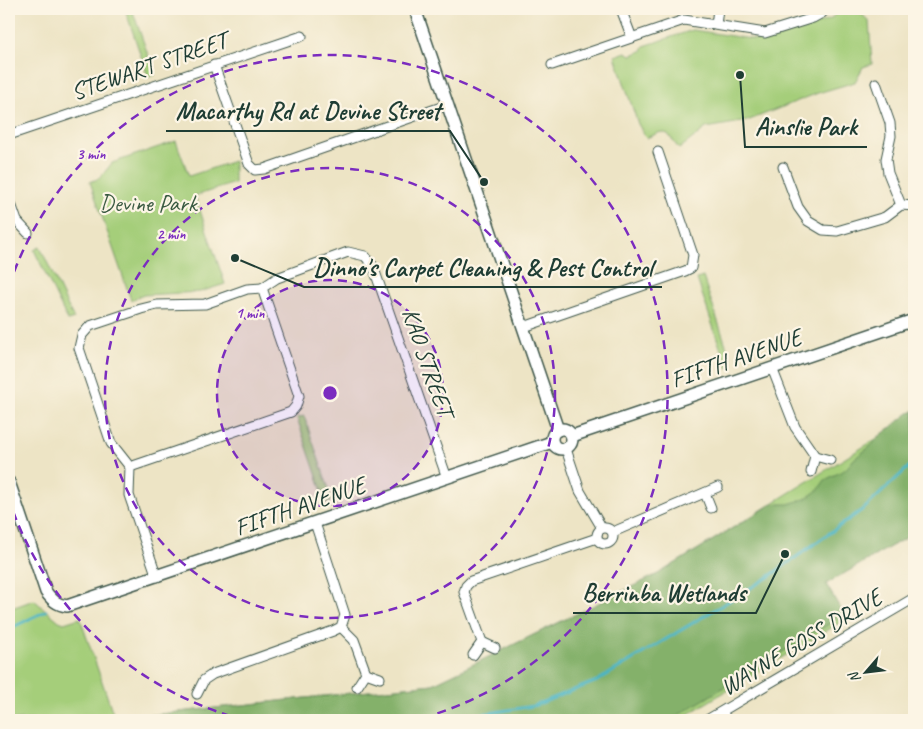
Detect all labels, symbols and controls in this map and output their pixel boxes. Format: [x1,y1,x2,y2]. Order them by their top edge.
street label: STEWART STREET [67,23,237,107]
callout: Macarthy Rd at Devine Street [166,91,450,131]
text: Macarthy Rd at Devine Street [176,95,444,127]
callout: Ainslie Park [745,107,867,147]
text: Ainslie Park [755,111,860,143]
text: 3 min [77,145,106,164]
park label: Devine Park [100,188,199,218]
text: 2 min [157,225,186,244]
callout: Dinno's Carpet Cleaning & Pest Control [304,247,662,287]
text: Dinno's Carpet Cleaning & Pest Control [313,252,657,284]
text: 1 min [236,304,265,323]
street label: KAO STREET [396,304,462,426]
street label: FIFTH AVENUE [667,321,808,394]
centre of rings [321,384,339,402]
street label: FIFTH AVENUE [231,469,372,542]
callout: Berrinba Wetlands [573,573,756,613]
text: Berrinba Wetlands [582,577,748,609]
street label: WAYNE GOSS DRIVE [715,582,887,702]
north arrow [840,646,890,696]

